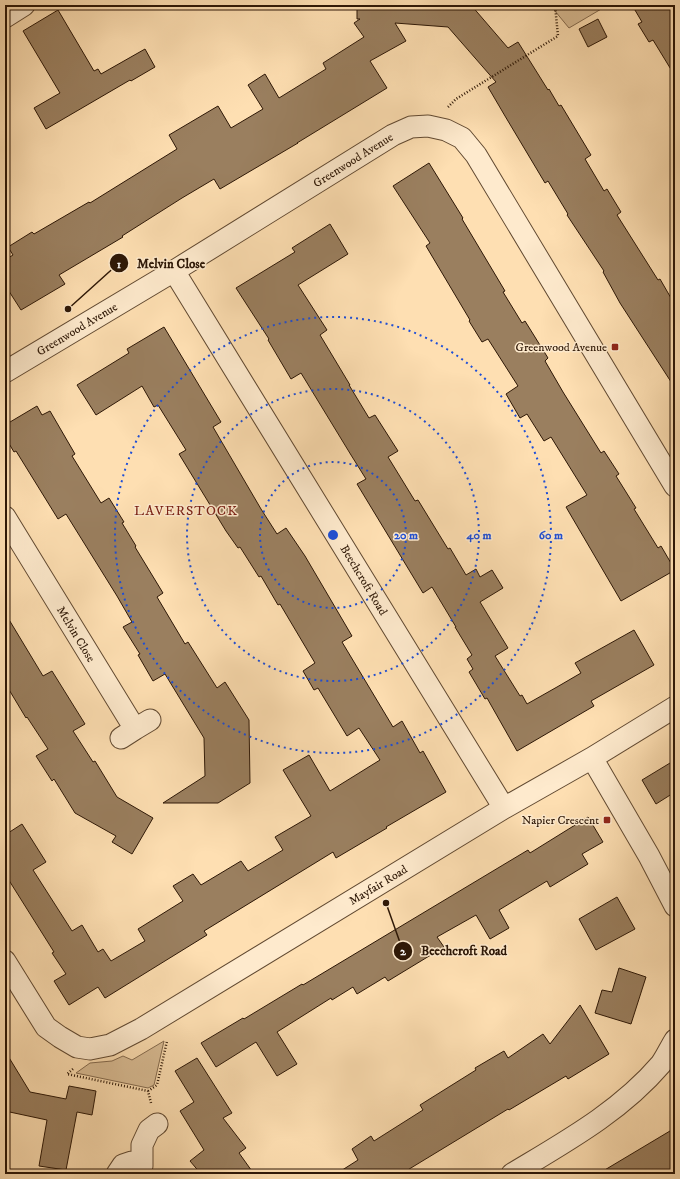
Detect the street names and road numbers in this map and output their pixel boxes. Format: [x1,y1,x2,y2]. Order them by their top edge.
street label: Greenwood Avenue [310,130,396,191]
street label: Greenwood Avenue [34,299,120,359]
street label: Beechcroft Road [337,542,390,618]
street label: Melvin Close [53,603,98,665]
street label: Mayfair Road [346,862,410,909]

